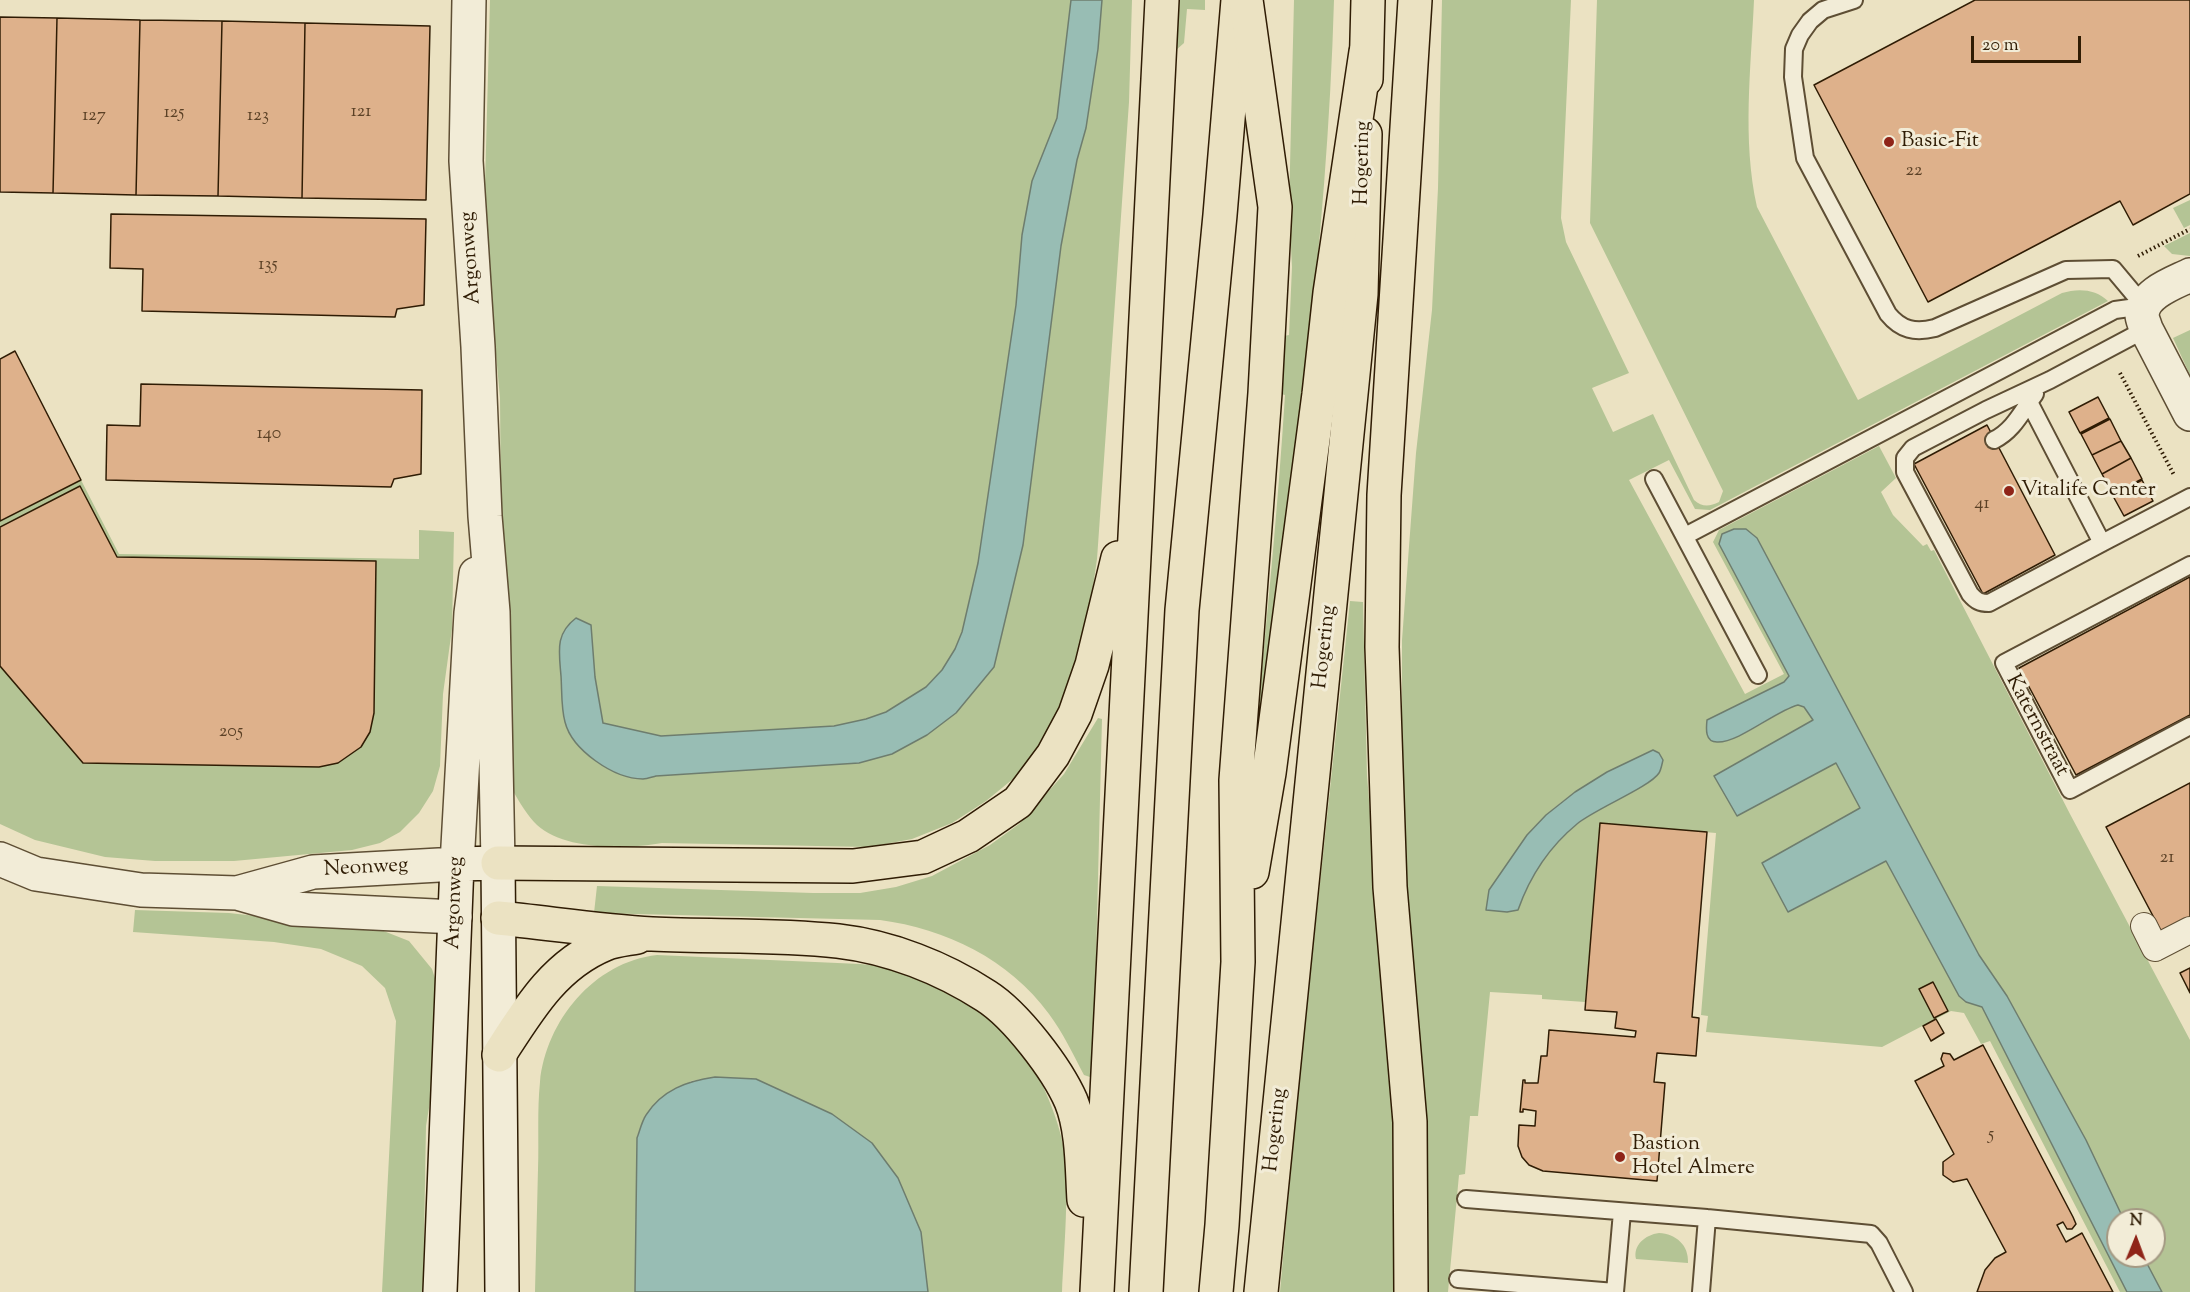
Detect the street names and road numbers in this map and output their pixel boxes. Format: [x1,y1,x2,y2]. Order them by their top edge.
street label: Hogering [1351,121,1377,205]
street label: Argonweg [456,211,488,305]
street label: Hogering [1309,604,1343,690]
street label: Katernstraat [1999,671,2073,781]
street label: Neonweg [323,854,409,884]
street label: Argonweg [442,856,470,950]
street label: Hogering [1260,1087,1294,1173]

